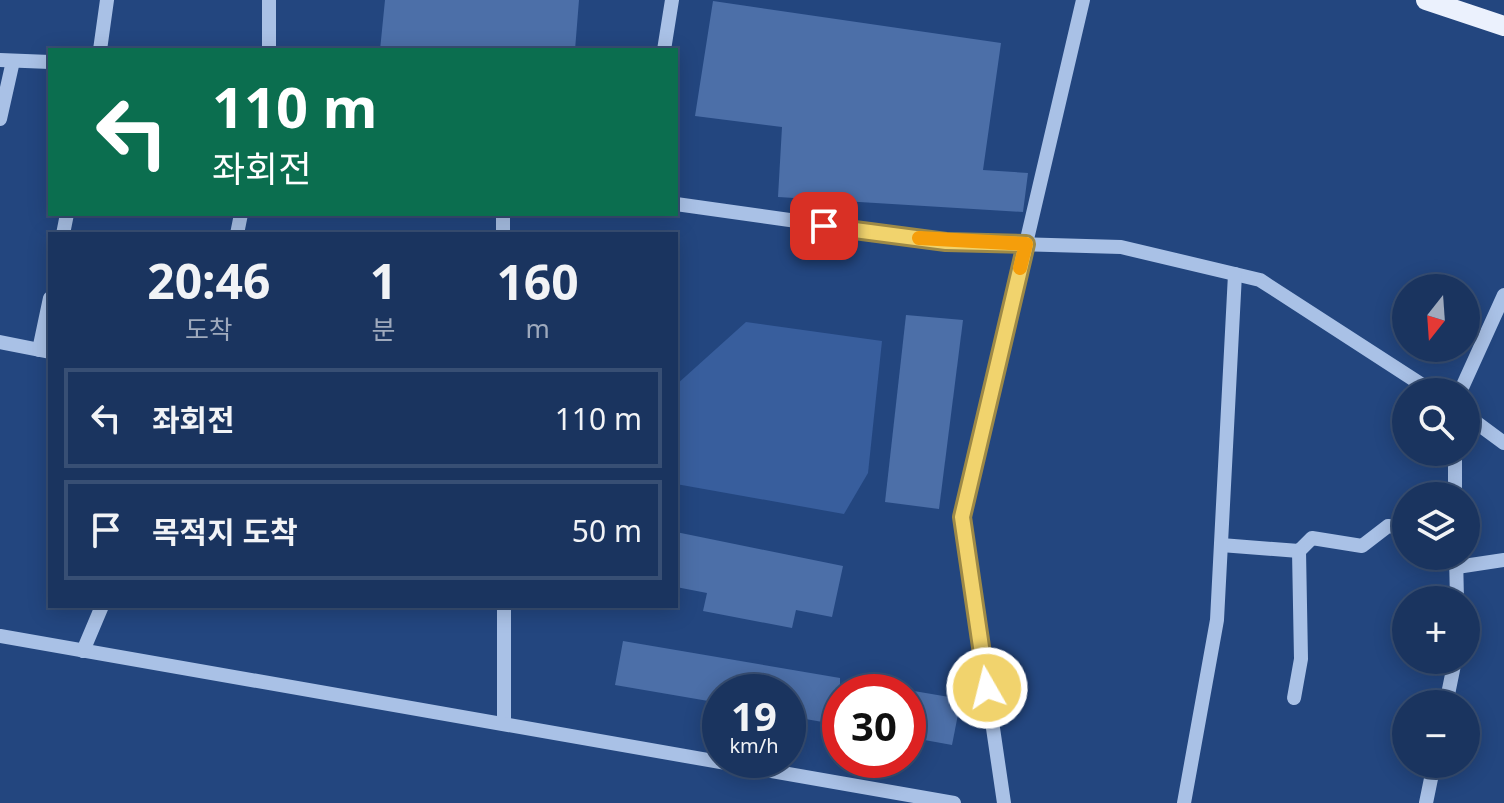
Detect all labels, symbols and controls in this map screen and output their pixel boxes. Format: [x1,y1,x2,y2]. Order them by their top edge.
text: 110 m [212,68,377,144]
icon: left [80,80,184,184]
text: 좌회전 [212,144,311,193]
pin [790,192,858,260]
icon: arrive [802,204,846,248]
text: 20:46 [147,248,271,313]
text: 1 [370,248,397,313]
text: 160 [496,249,579,314]
north arrow [1392,274,1480,362]
map controls [1392,274,1480,778]
text: m [525,310,550,346]
text: 도착 [185,311,233,347]
text: 분 [371,311,395,347]
button: search [1392,378,1480,466]
icon: left [84,396,128,440]
text: 110 m [555,398,642,439]
text: 좌회전 [152,399,235,440]
button: layers [1392,482,1480,570]
icon: arrive [84,508,128,552]
text: 50 m [572,510,642,551]
text: 목적지 도착 [152,511,298,552]
button: + [1392,586,1480,674]
position arrow [945,646,1029,730]
speed limit sign: 30 [822,674,926,778]
text: 19 [731,688,777,743]
button: − [1392,690,1480,778]
text: km/h [729,732,779,759]

